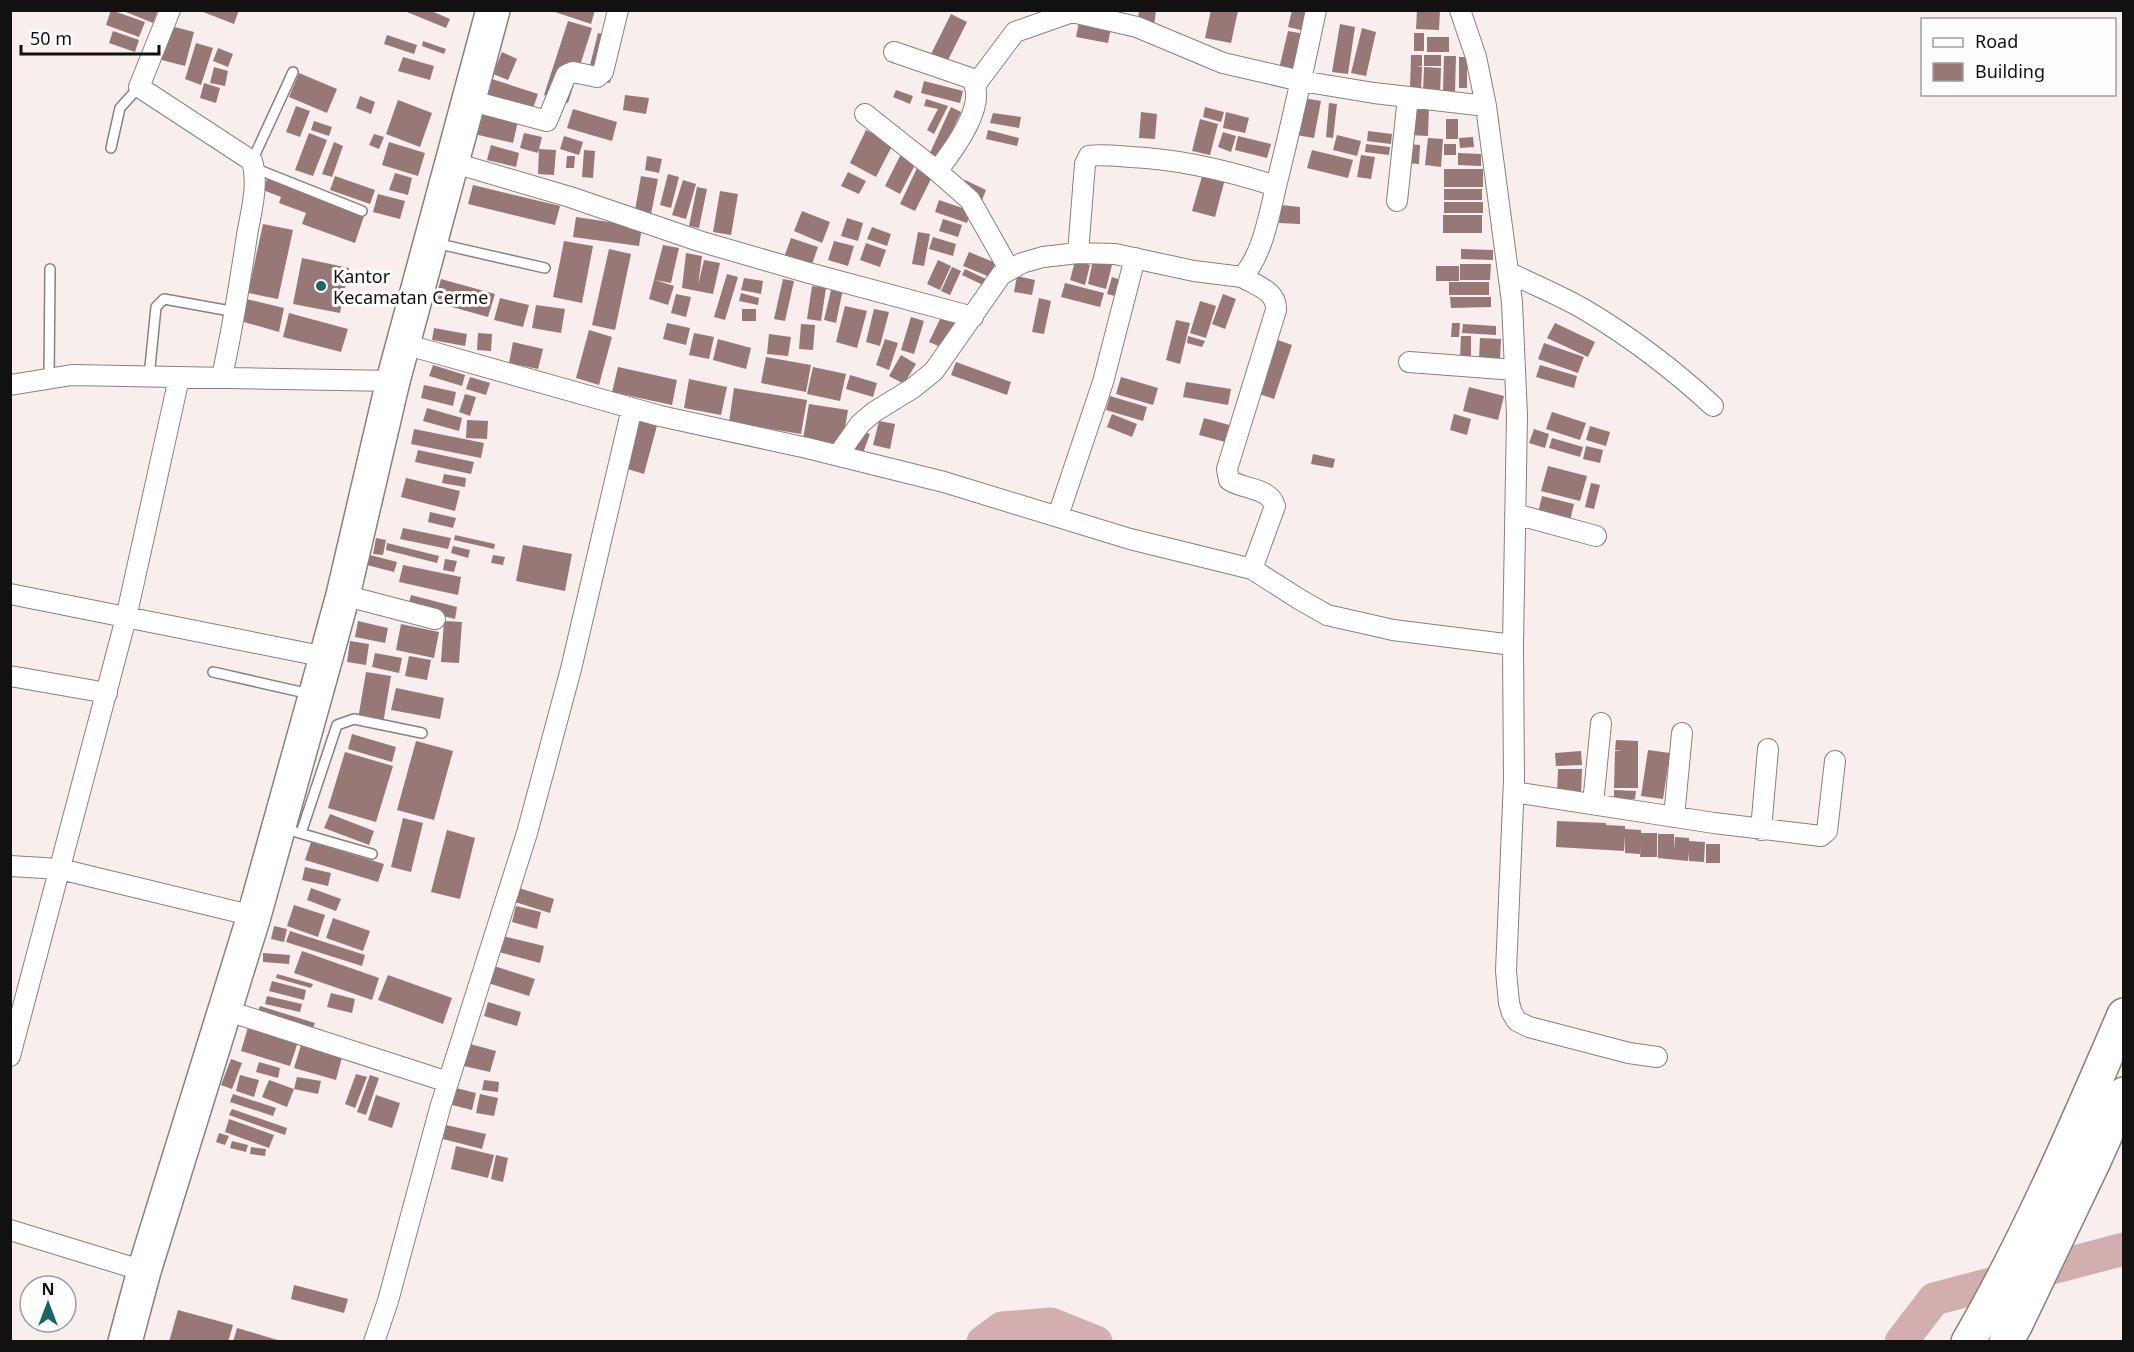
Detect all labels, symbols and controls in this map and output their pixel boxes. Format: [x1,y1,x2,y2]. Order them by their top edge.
scale bar [21,18,159,56]
legend [1921,18,2116,96]
text: 50 m [30,26,72,50]
text: Road [1975,29,2018,53]
text: Building [1975,59,2045,83]
place label: Kantor Kecamatan Cerme [333,264,488,309]
marker: Kantor Kecamatan Cerme [314,279,328,293]
north arrow [18,1274,78,1334]
text: N [41,1278,55,1300]

